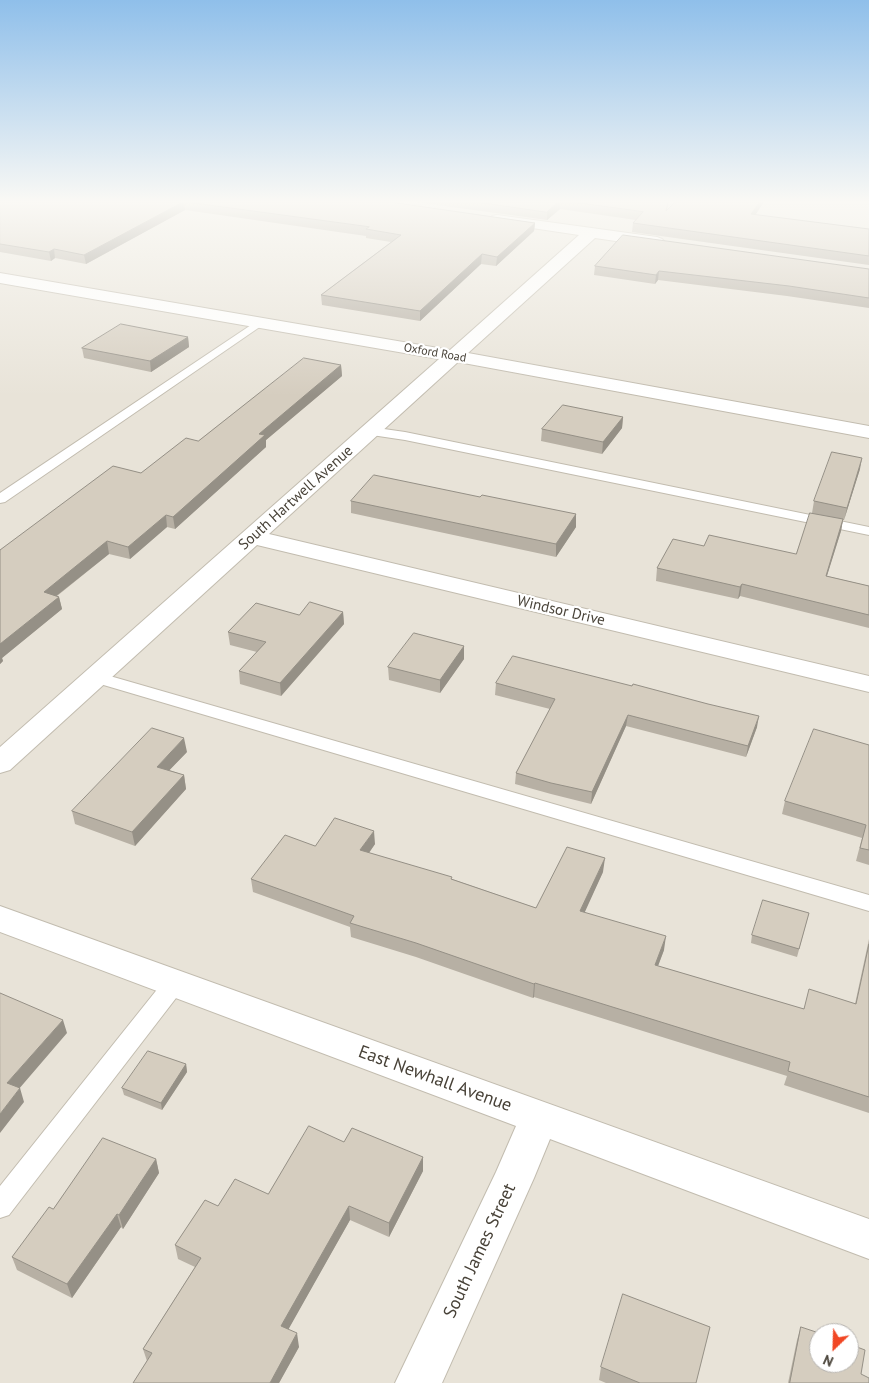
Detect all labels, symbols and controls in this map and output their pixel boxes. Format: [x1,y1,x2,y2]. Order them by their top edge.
street label: Oxford Road [403,340,467,366]
street label: South Hartwell Avenue [235,442,357,554]
street label: Windsor Drive [515,592,607,630]
street label: East Newhall Avenue [355,1041,515,1117]
street label: South James Street [439,1180,521,1322]
north arrow [809,1323,859,1373]
text: N [820,1351,836,1371]

